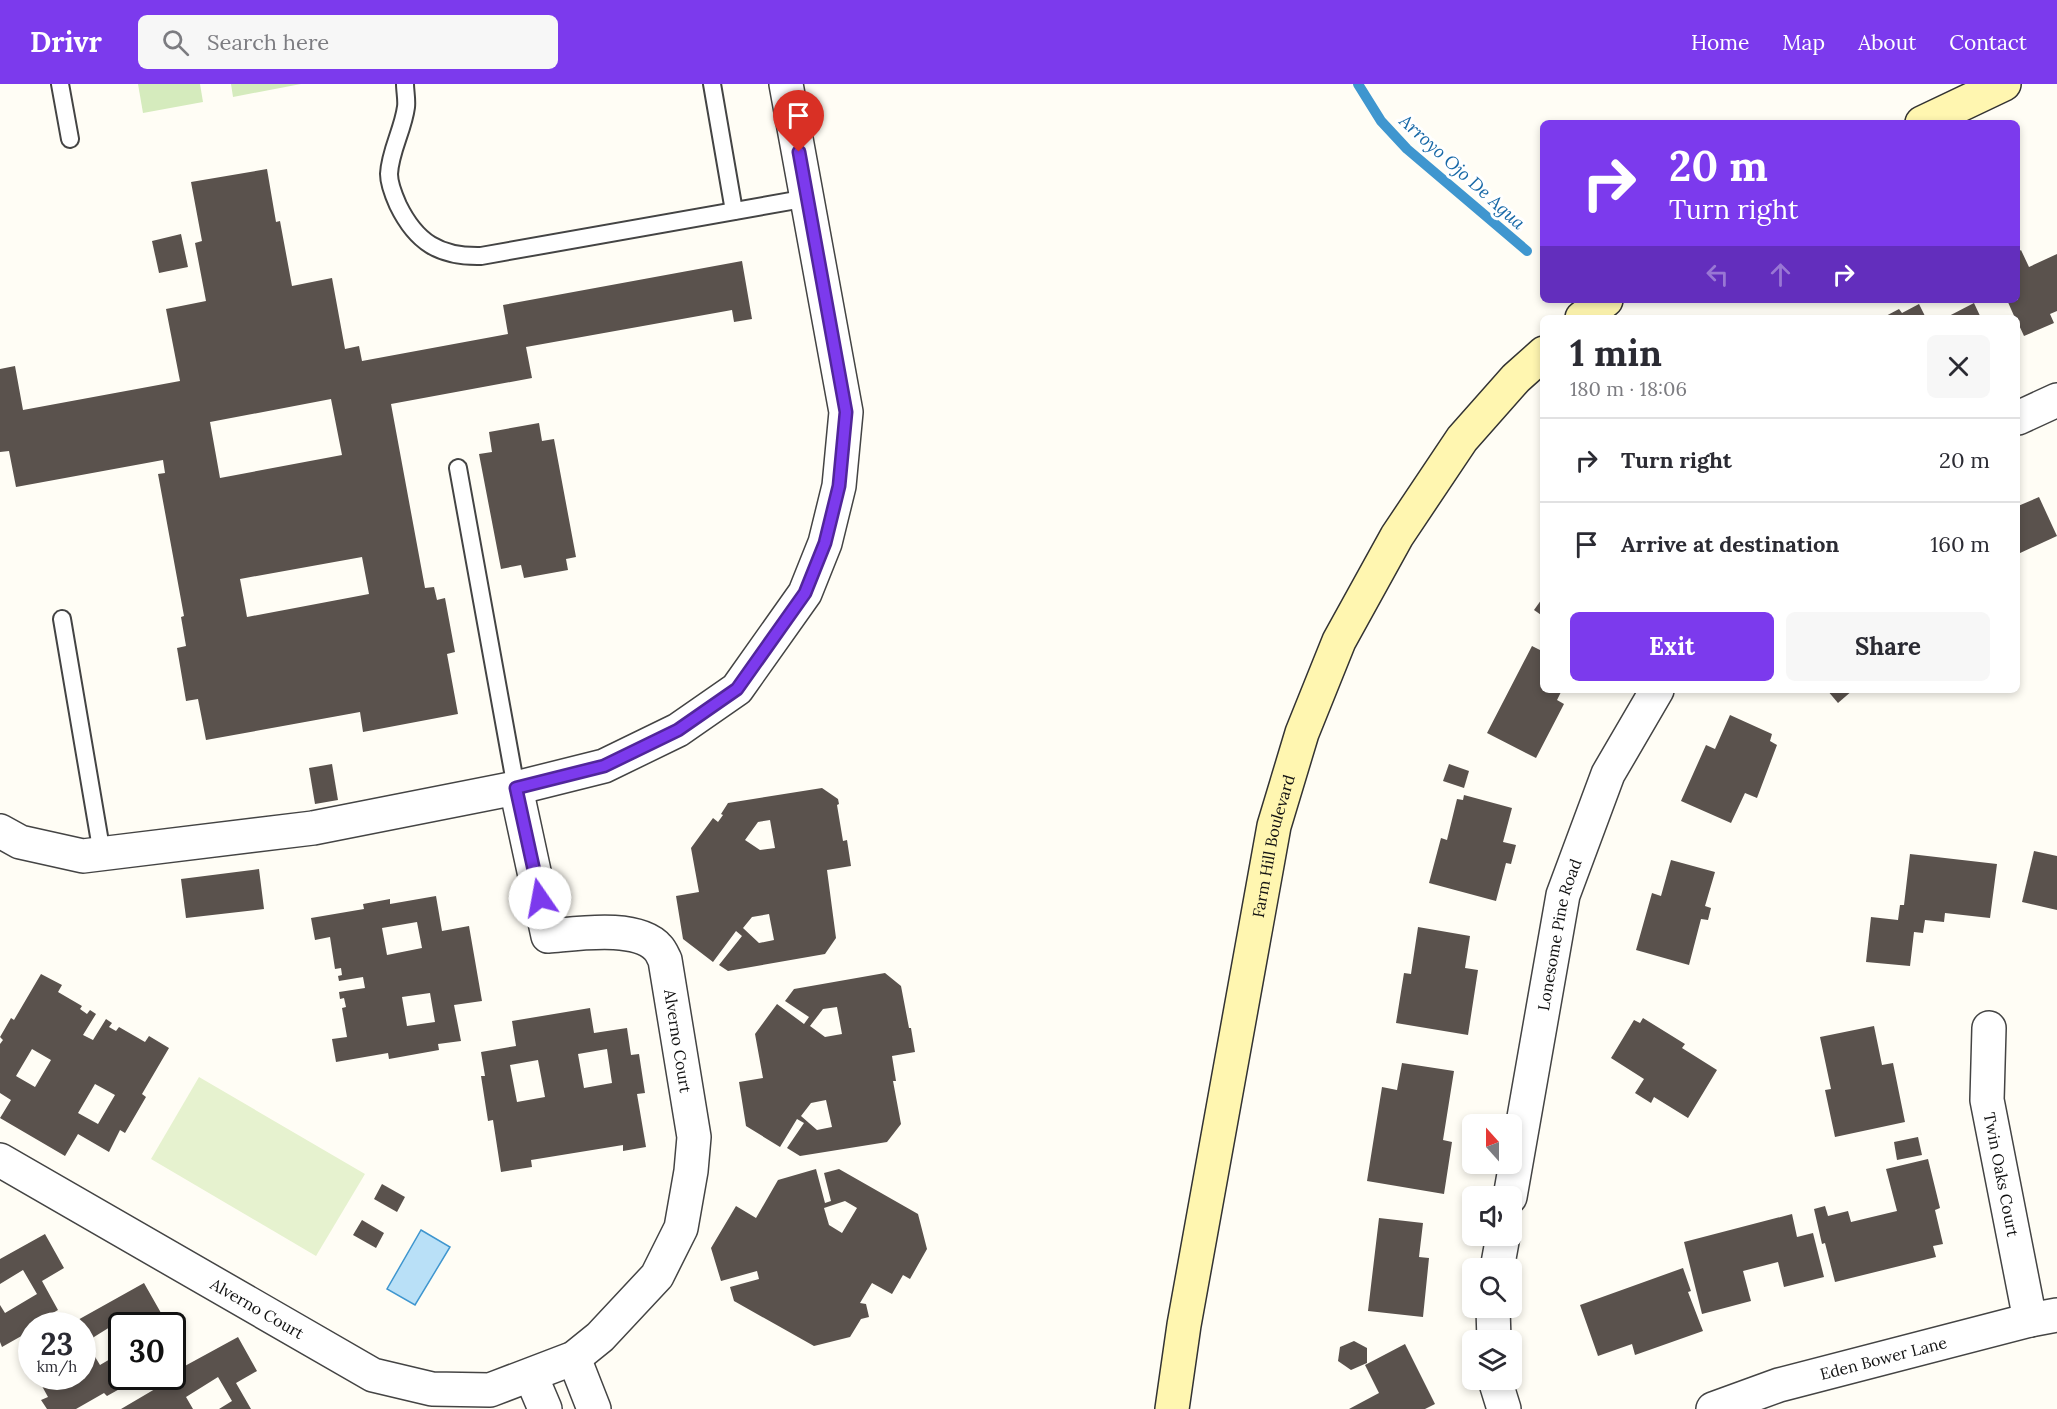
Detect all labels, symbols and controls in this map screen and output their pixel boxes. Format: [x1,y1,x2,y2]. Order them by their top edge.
search box [138,15,558,69]
text: Drivr [30,24,102,60]
icon: search [159,26,192,59]
text: Search here [207,28,329,56]
text: Home [1691,29,1749,56]
text: Map [1782,29,1825,56]
text: About [1858,29,1916,56]
text: Contact [1949,29,2027,56]
pin [773,90,824,152]
icon: arrive [782,99,815,132]
water label: Arroyo Ojo De Agua [1394,108,1530,234]
text: 20 m [1669,139,1768,193]
icon: right [1570,144,1648,222]
text: Turn right [1669,192,1798,226]
icon: left [1701,258,1734,291]
icon: ahead [1764,258,1797,291]
icon: right [1827,258,1860,291]
text: 1 min [1570,330,1662,376]
button: close [1927,335,1990,398]
text: 180 m · 18:06 [1570,376,1687,401]
icon: right [1570,444,1603,477]
text: Turn right [1621,446,1732,474]
text: 20 m [1939,446,1990,474]
icon: arrive [1570,528,1603,561]
text: Arrive at destination [1621,530,1839,558]
text: 160 m [1930,530,1990,558]
button: Exit [1570,612,1774,681]
button: Share [1786,612,1990,681]
street label: Farm Hill Boulevard [1248,772,1299,919]
street label: Lonesome Pine Road [1533,856,1586,1012]
position arrow [508,866,572,930]
street label: Alverno Court [660,987,696,1095]
street label: Twin Oaks Court [1980,1111,2024,1239]
north arrow [1462,1114,1522,1174]
map controls [1462,1114,1522,1390]
button: sound [1462,1186,1522,1246]
button: search [1462,1258,1522,1318]
street label: Alverno Court [206,1273,308,1344]
speed limit sign: 30 [108,1312,186,1390]
text: 23 [41,1325,73,1363]
button: layers [1462,1330,1522,1390]
street label: Eden Bower Lane [1818,1332,1949,1384]
text: km/h [37,1357,77,1376]

